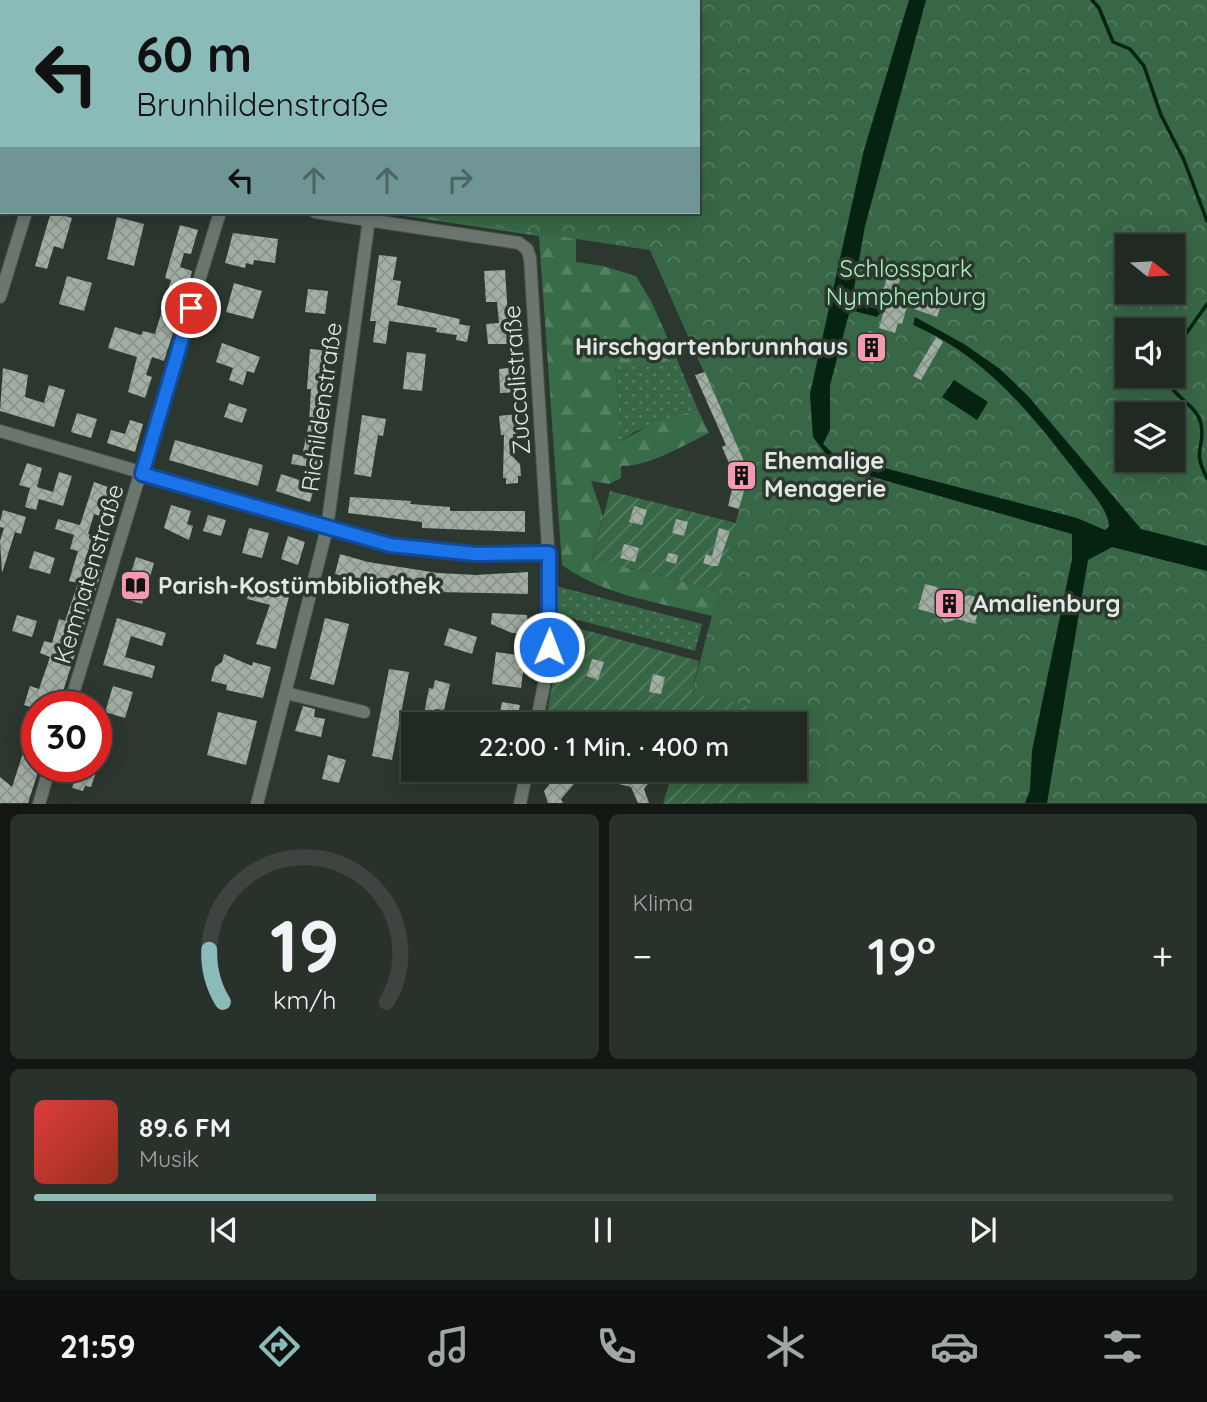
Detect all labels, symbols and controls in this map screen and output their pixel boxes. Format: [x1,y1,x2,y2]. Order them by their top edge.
text: 60 m [136,23,252,84]
icon: left [21,28,112,119]
text: Brunhildenstraße [136,84,389,124]
icon: left [222,161,260,199]
icon: ahead [295,161,333,199]
icon: ahead [368,161,406,199]
icon: right [441,161,479,199]
north arrow [1115,234,1185,304]
map controls [1115,234,1185,472]
park label: Schlosspark Nymphenburg [826,253,986,311]
pin [161,278,221,338]
icon: arrive [172,289,210,327]
street label: Zuccalistraße [496,304,536,456]
button: sound [1115,318,1185,388]
street label: Richildenstraße [294,320,348,493]
building icon: Hirschgartenbrunnhaus [854,330,888,364]
place label: Hirschgartenbrunnhaus [575,331,848,361]
button: layers [1115,402,1185,472]
place label: Ehemalige Menagerie [764,445,886,503]
building icon: Ehemalige Menagerie [724,458,758,492]
street label: Kemnatenstraße [47,480,130,667]
library icon: Parish-Kostümbibliothek [118,569,152,603]
place label: Parish-Kostümbibliothek [158,570,441,600]
building icon: Amalienburg [933,587,967,621]
place label: Amalienburg [973,588,1121,618]
position arrow [512,610,586,684]
speed limit sign: 30 [21,691,112,782]
text: 22:00 · 1 Min. · 400 m [479,730,729,763]
text: Klima [633,888,693,917]
text: 19 [269,900,339,991]
text: 19° [868,923,936,988]
text: − [633,932,652,980]
text: + [1152,932,1173,980]
text: km/h [273,984,336,1015]
text: 89.6 FM [139,1111,231,1144]
text: Musik [139,1144,199,1173]
icon: previous [205,1211,243,1249]
icon: pause [584,1211,622,1249]
icon: next [964,1211,1002,1249]
icon: directions [255,1322,304,1371]
icon: music [424,1322,473,1371]
icon: phone [592,1322,641,1371]
icon: climate [761,1322,810,1371]
icon: car [930,1322,979,1371]
icon: filters [1098,1322,1147,1371]
text: 21:59 [60,1326,136,1366]

